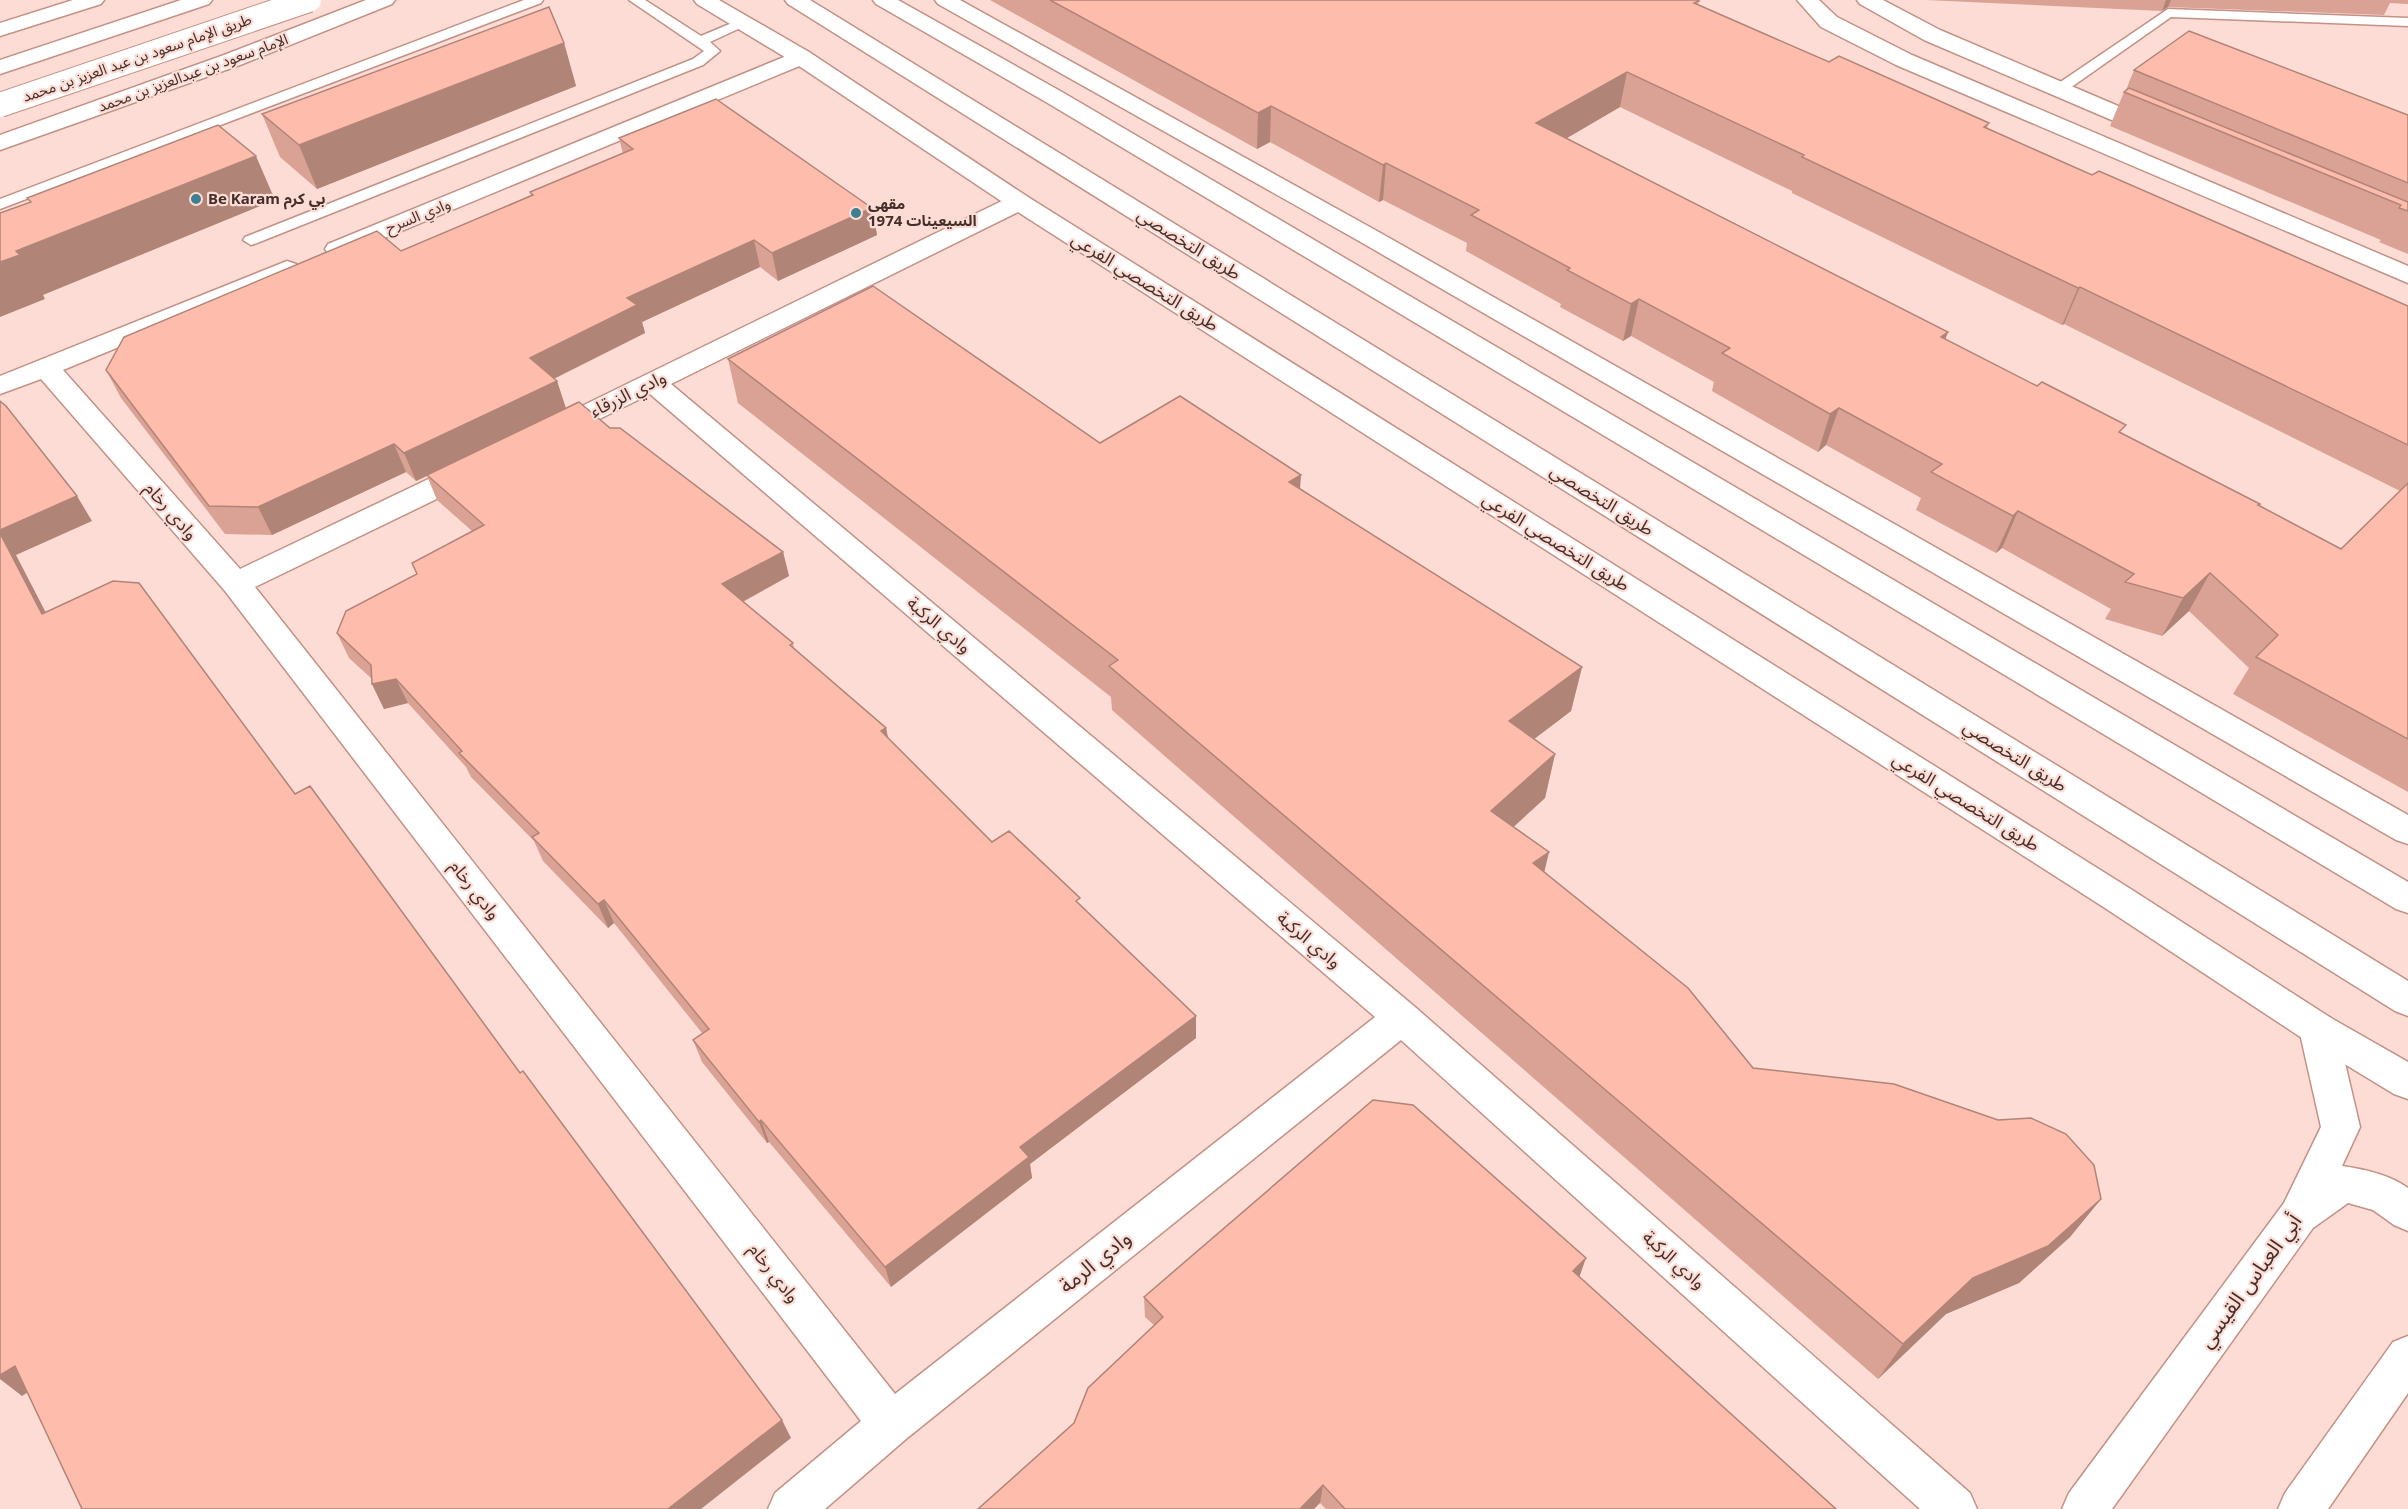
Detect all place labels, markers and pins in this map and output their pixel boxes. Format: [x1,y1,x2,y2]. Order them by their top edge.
place label: Be Karam بي كرم [208,188,326,210]
marker: Be Karam بي كرم [189,192,203,206]
place label: مقهى السيعينات 1974 [868,193,977,230]
marker: مقهى السيعينات 1974 [849,206,863,220]

